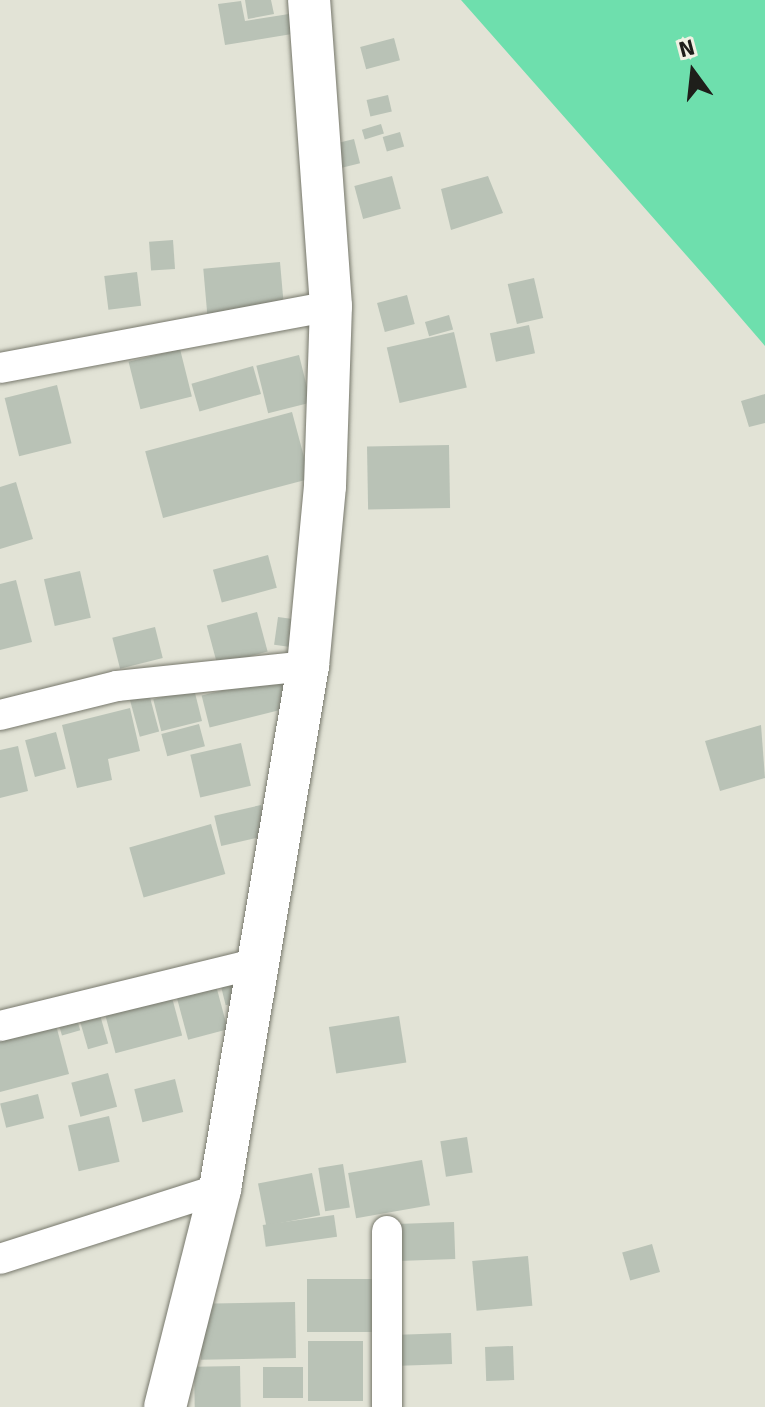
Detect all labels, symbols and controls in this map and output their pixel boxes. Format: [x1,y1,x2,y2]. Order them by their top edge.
north arrow [653,32,733,112]
text: N [676,33,698,63]

